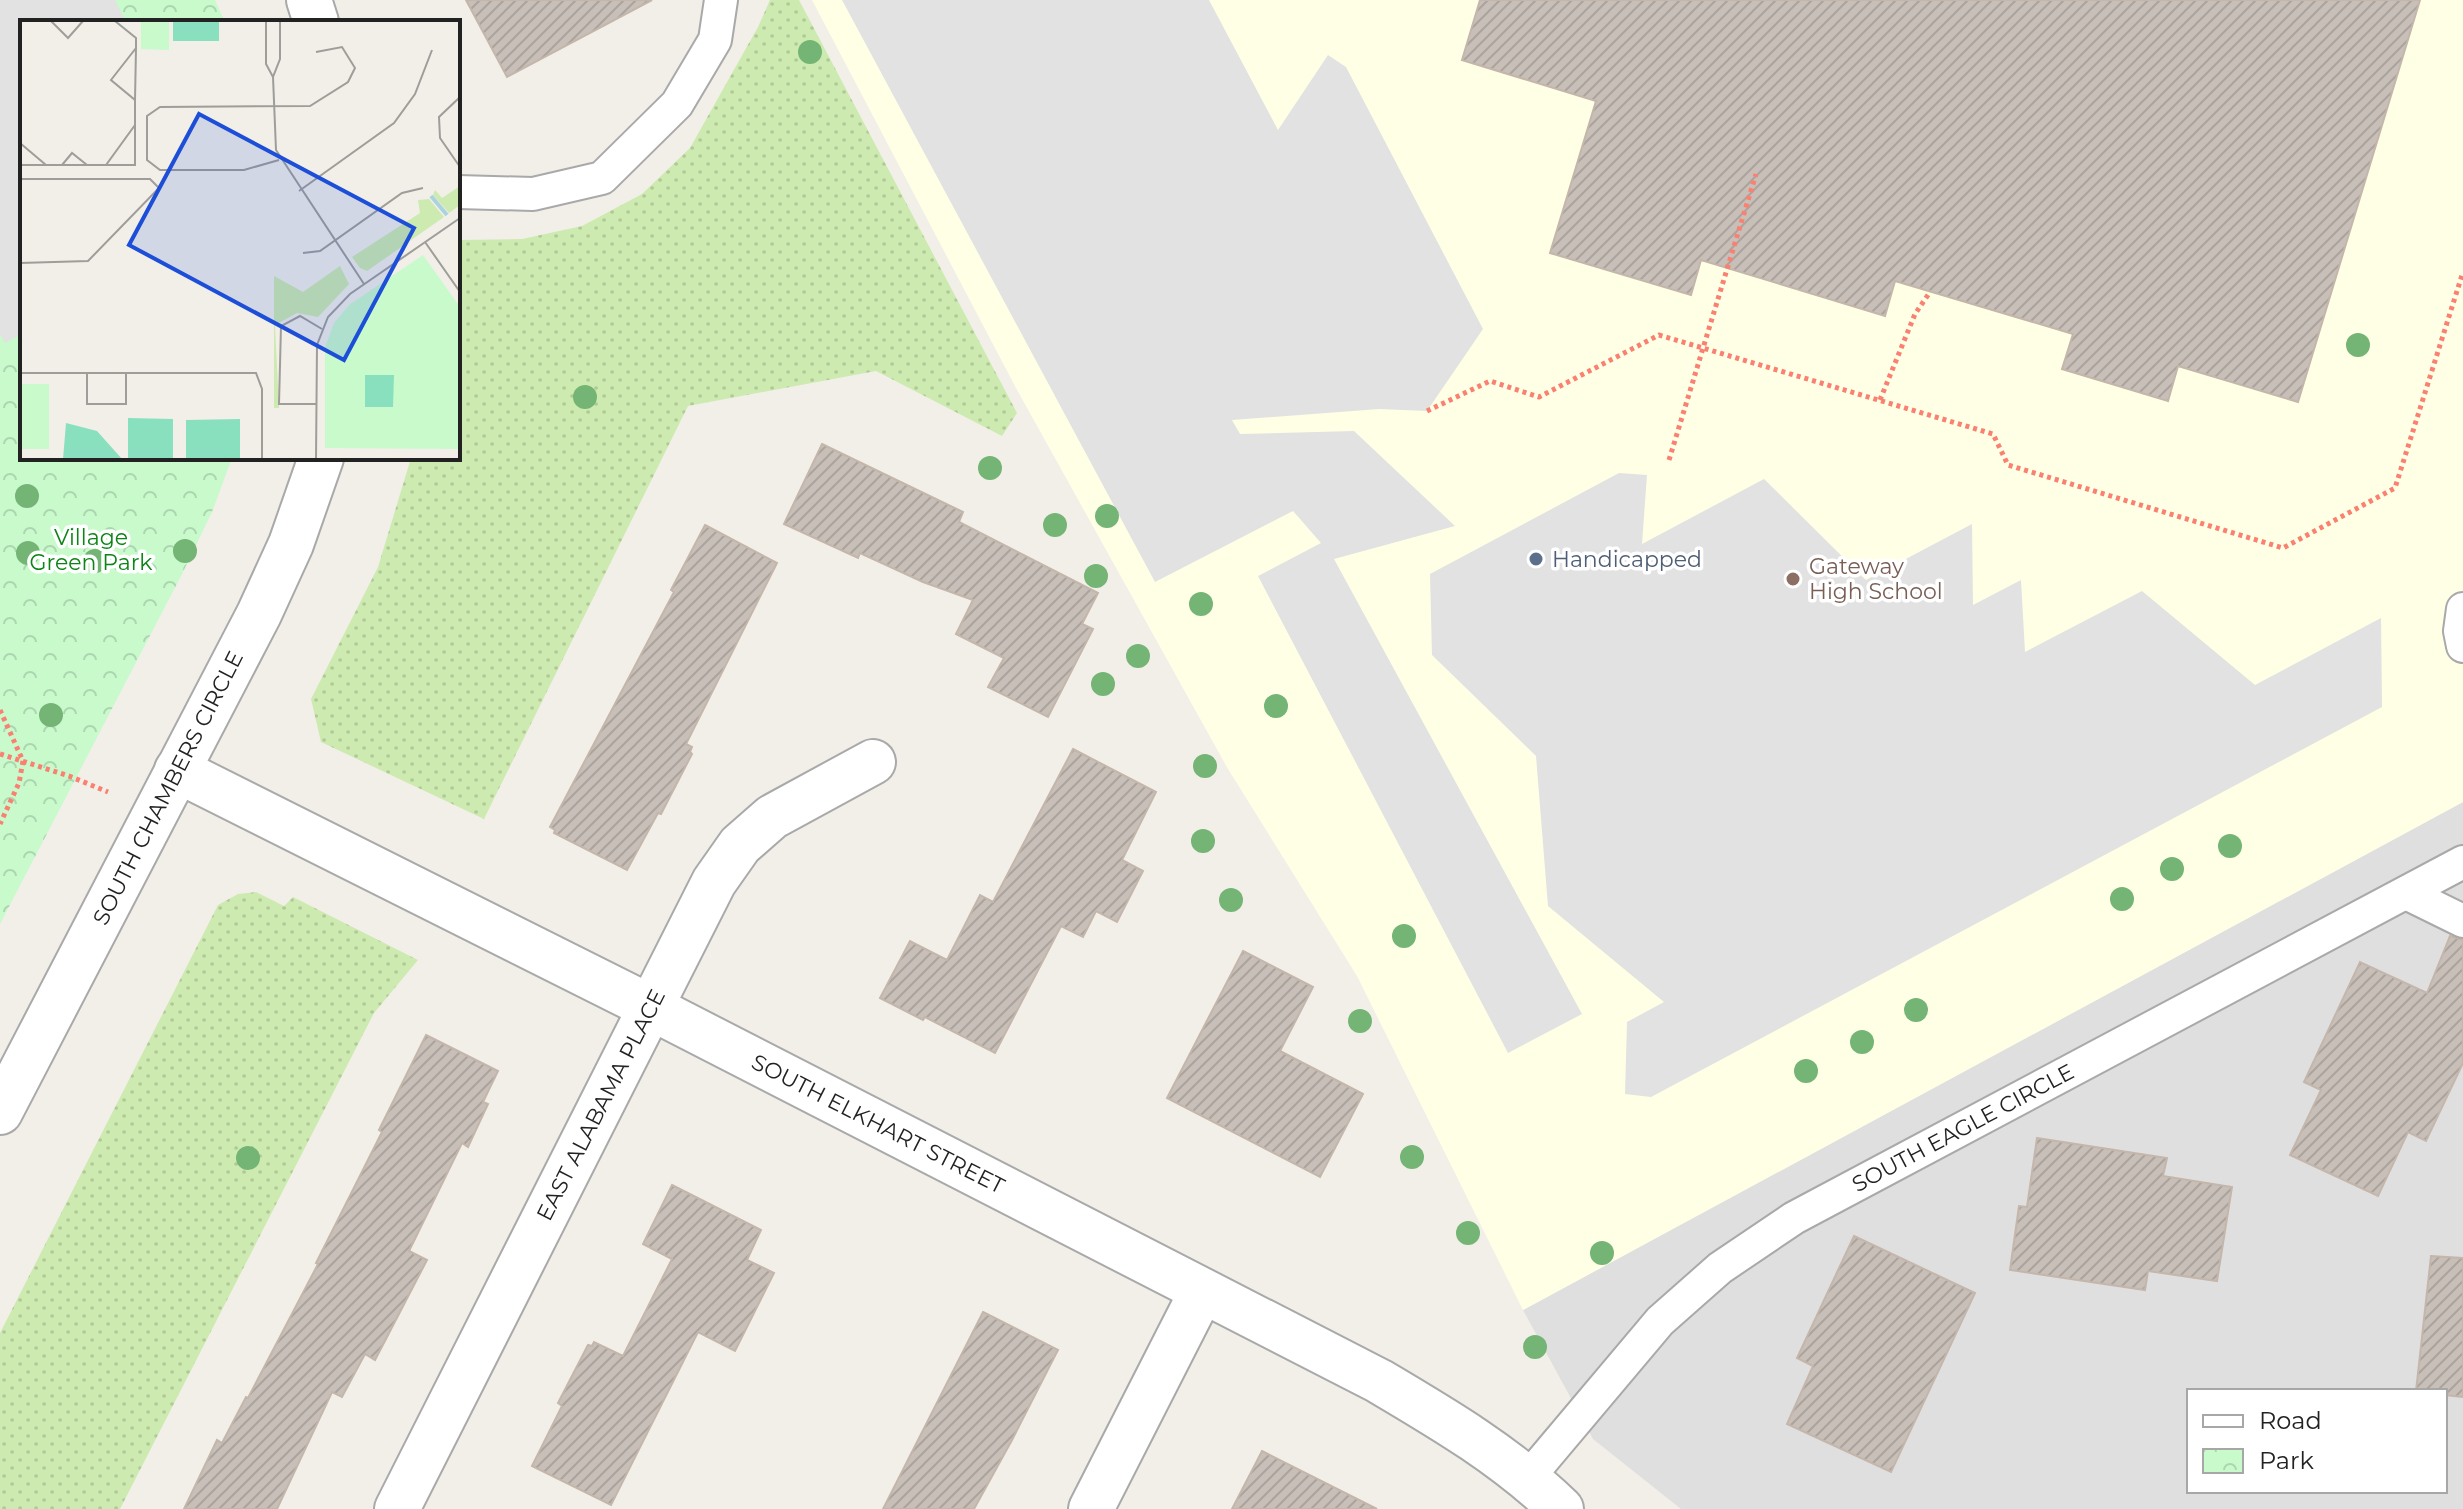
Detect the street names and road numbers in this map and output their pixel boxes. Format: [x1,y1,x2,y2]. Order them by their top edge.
street label: SOUTH CHAMBERS CIRCLE [87,647,249,929]
street label: EAST ALABAMA PLACE [531,985,671,1225]
street label: SOUTH ELKHART STREET [747,1048,1009,1200]
street label: SOUTH EAGLE CIRCLE [1847,1058,2079,1198]

